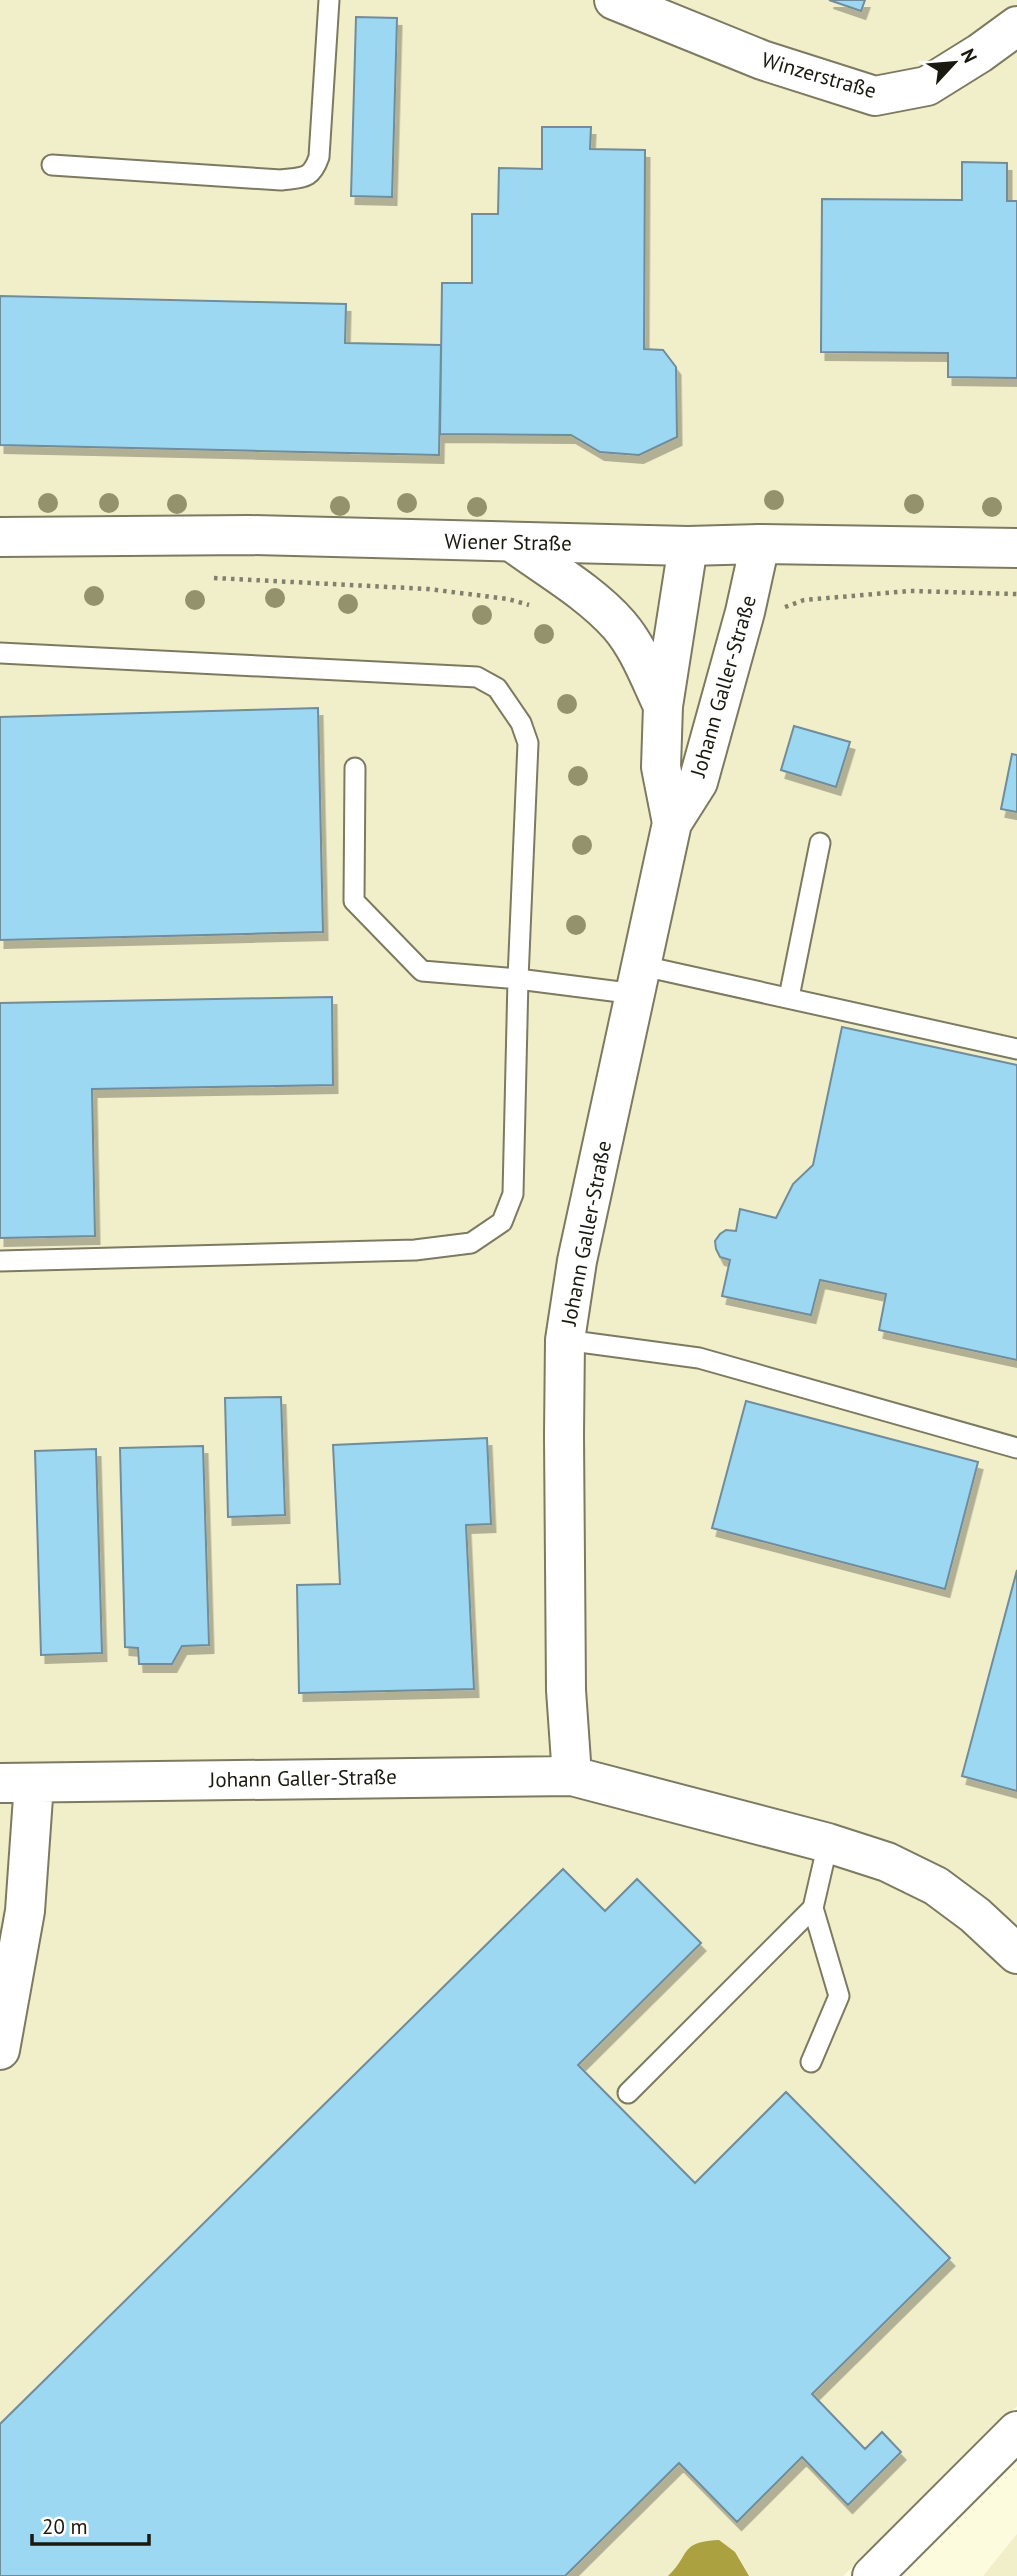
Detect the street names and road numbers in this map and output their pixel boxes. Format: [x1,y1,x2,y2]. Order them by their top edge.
street label: Winzerstraße [759,46,879,104]
street label: Wiener Straße [444,527,572,557]
street label: Johann Galler-Straße [684,592,762,781]
street label: Johann Galler-Straße [555,1138,617,1329]
street label: Johann Galler-Straße [208,1763,397,1793]

